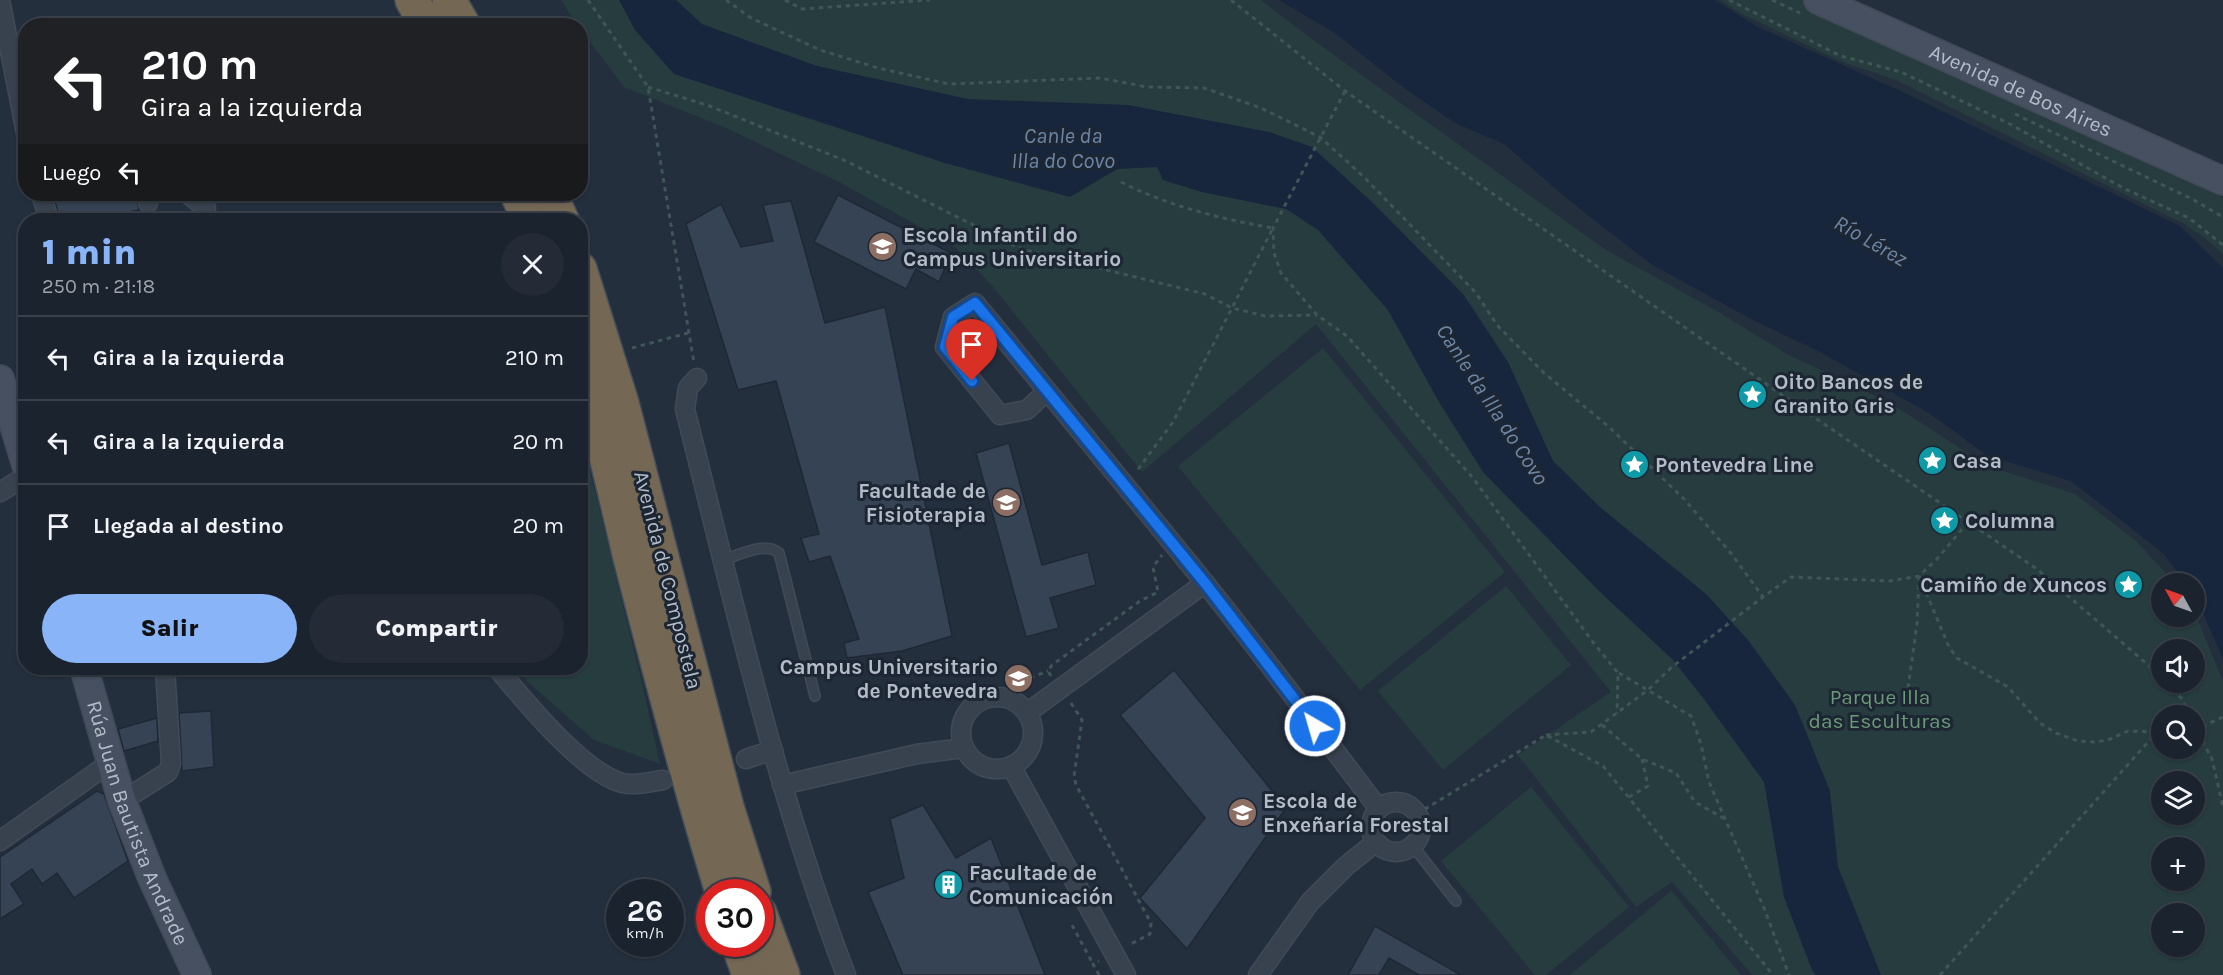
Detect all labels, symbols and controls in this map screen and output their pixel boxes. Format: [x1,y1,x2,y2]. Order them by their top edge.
street label: Avenida de Bos Aires [1926,39,2116,142]
text: 210 m [141,40,258,90]
icon: left [42,42,120,120]
text: Gira a la izquierda [141,91,363,123]
water label: Canle da Illa do Covo [1011,123,1115,174]
icon: left [113,156,146,189]
text: Luego [42,160,101,186]
water label: Río Lérez [1829,210,1912,272]
place label: Escola Infantil do Campus Universitario [903,223,1121,271]
text: 1 min [42,231,136,273]
school or university icon: Escola Infantil do Campus Universitario [866,231,898,263]
button: close [501,233,564,296]
text: 250 m · 21:18 [42,275,155,298]
pin [946,319,997,381]
water label: Canle da Illa do Covo [1430,319,1554,490]
icon: arrive [955,328,988,361]
icon: left [42,342,75,375]
text: Gira a la izquierda [93,345,285,371]
text: 210 m [505,345,564,371]
place label: Oito Bancos de Granito Gris [1774,370,1923,418]
place icon: Oito Bancos de Granito Gris [1737,378,1769,410]
icon: left [42,426,75,459]
text: Gira a la izquierda [93,429,285,455]
text: 20 m [512,429,564,455]
place icon: Casa [1916,445,1948,477]
place icon: Pontevedra Line [1618,449,1650,481]
place label: Casa [1953,449,2002,473]
place label: Pontevedra Line [1655,453,1814,477]
street label: Avenida de Compostela [629,468,707,692]
place label: Facultade de Fisioterapia [858,479,986,527]
school or university icon: Facultade de Fisioterapia [991,487,1023,519]
place icon: Columna [1928,505,1960,537]
place label: Columna [1965,509,2055,533]
icon: arrive [42,510,75,543]
text: Llegada al destino [93,513,284,539]
text: 20 m [512,513,564,539]
place icon: Camiño de Xuncos [2112,569,2144,601]
place label: Camiño de Xuncos [1920,573,2107,597]
north arrow [2151,573,2205,627]
map controls [2151,573,2205,957]
button: Salir [42,594,297,663]
button: Compartir [309,594,564,663]
button: sound [2151,639,2205,693]
place label: Campus Universitario de Pontevedra [780,655,998,703]
school or university icon: Campus Universitario de Pontevedra [1003,663,1035,695]
park label: Parque Illa das Esculturas [1808,685,1952,733]
position arrow [1283,694,1347,758]
street label: Rúa Juan Bautista Andrade [82,698,193,949]
button: search [2151,705,2205,759]
button: layers [2151,771,2205,825]
place label: Escola de Enxeñaría Forestal [1263,789,1449,837]
school or university icon: Escola de Enxeñaría Forestal [1226,797,1258,829]
button: + [2151,837,2205,891]
place label: Facultade de Comunicación [969,861,1114,909]
building icon: Facultade de Comunicación [932,869,964,901]
speed limit sign: 30 [696,879,774,957]
text: 26 [627,893,663,929]
button: − [2151,903,2205,957]
text: km/h [626,924,664,942]

